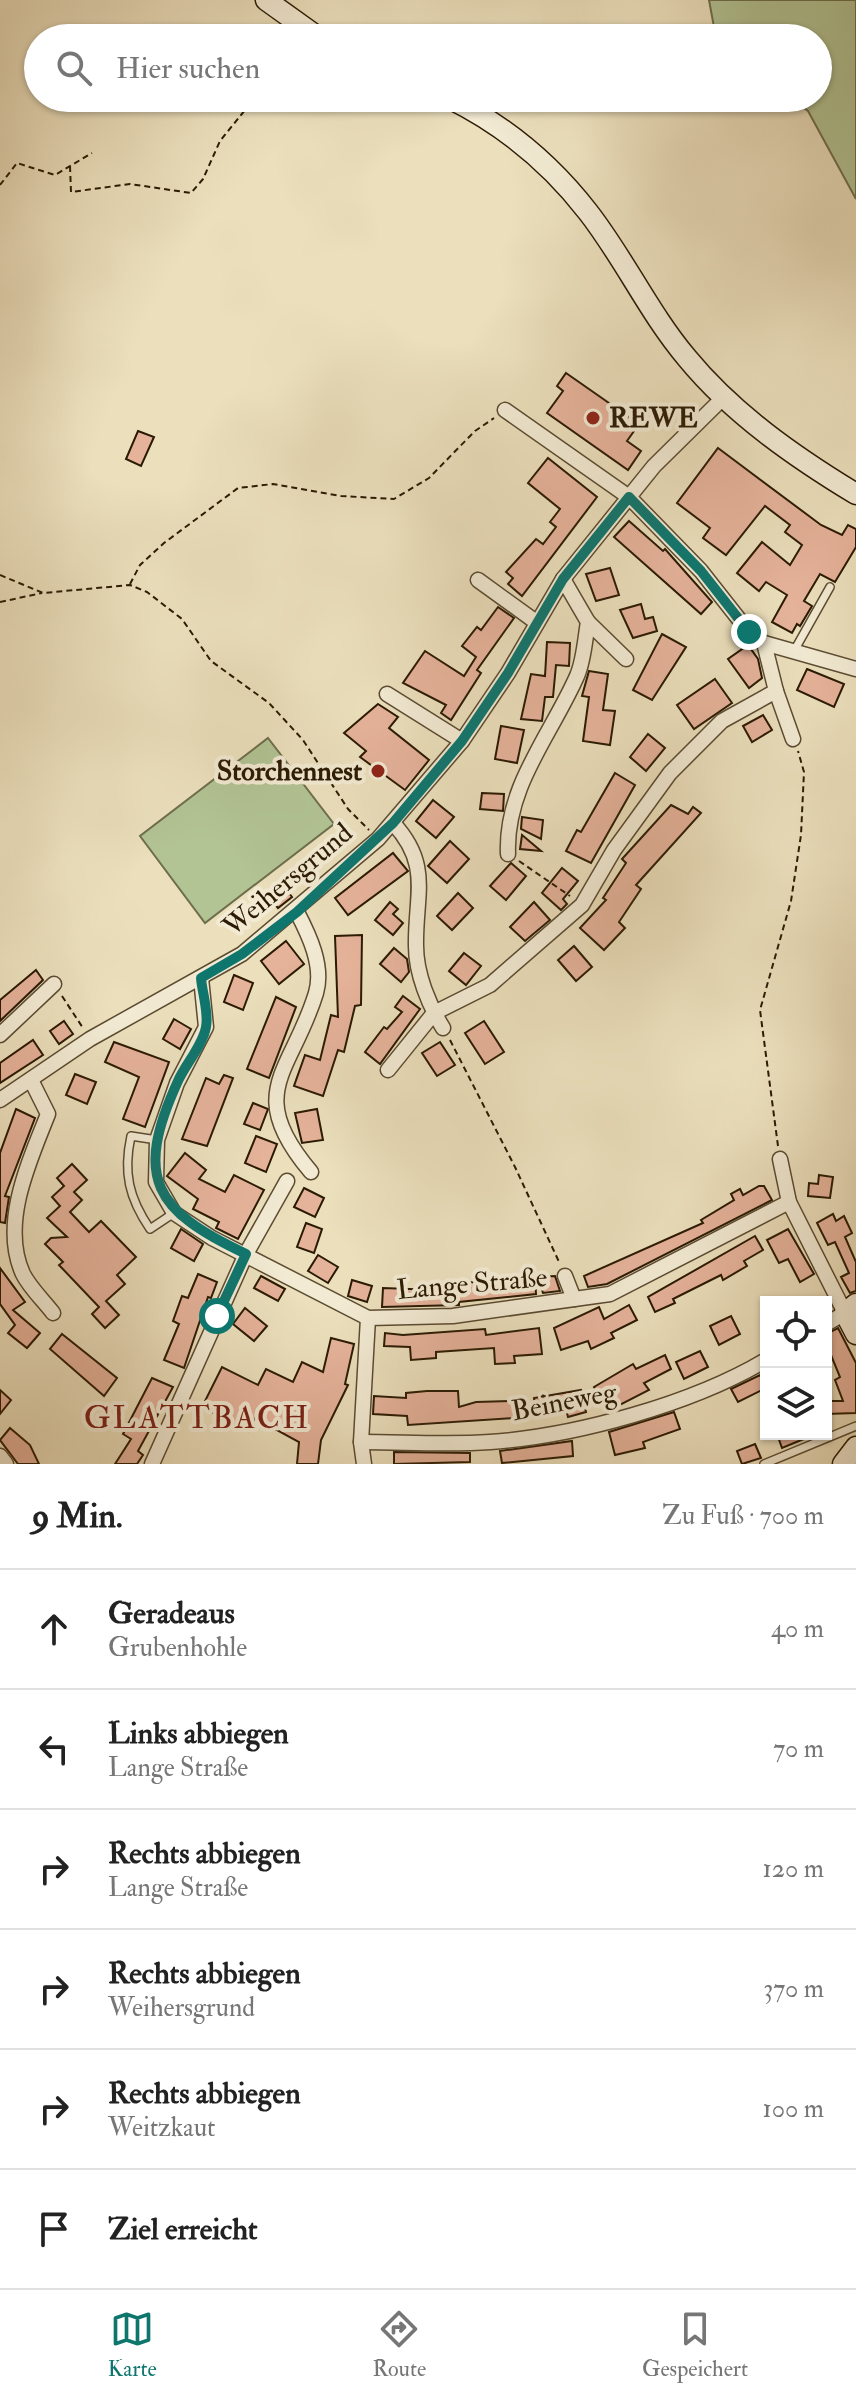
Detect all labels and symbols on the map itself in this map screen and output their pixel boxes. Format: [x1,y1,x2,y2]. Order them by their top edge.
place label: REWE [609,401,698,436]
marker: REWE [584,409,602,427]
route end [731,614,767,650]
place label: Storchennest [217,754,362,789]
marker: Storchennest [369,762,387,780]
street label: Weihersgrund [215,816,360,945]
street label: Lange Straße [395,1260,549,1308]
route start [199,1298,235,1334]
street label: Beineweg [509,1374,621,1429]
district label: GLATTBACH [84,1398,310,1438]

